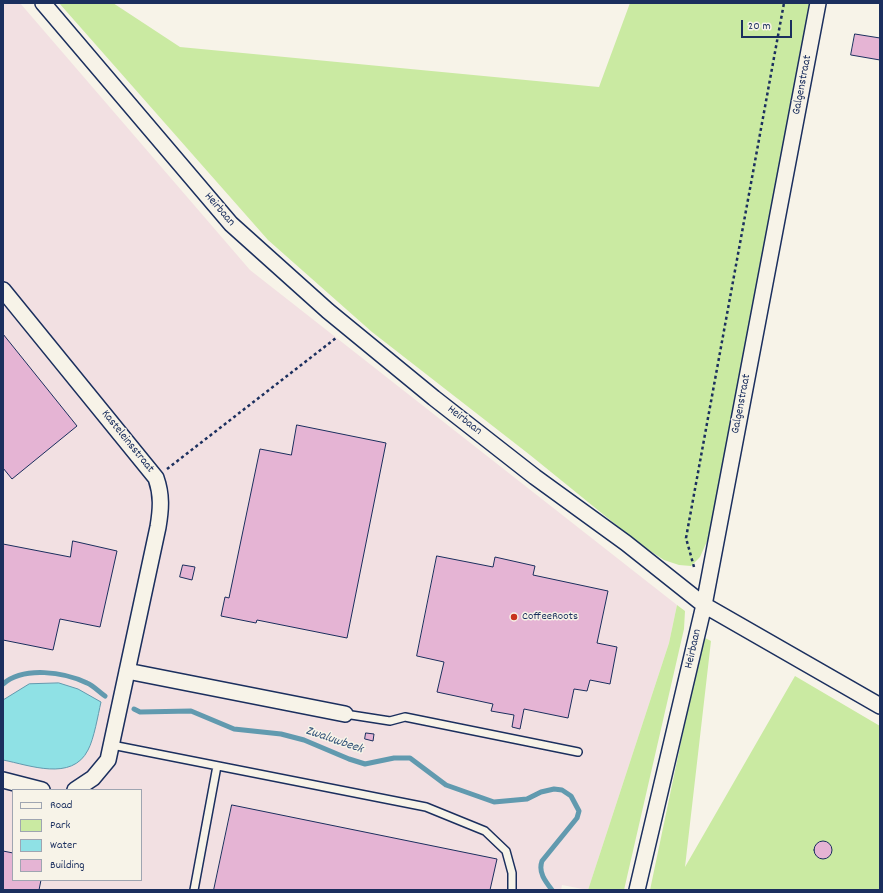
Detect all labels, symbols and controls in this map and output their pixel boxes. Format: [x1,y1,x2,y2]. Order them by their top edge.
scale bar [743,12,794,38]
text: 20 m [748,18,771,35]
street label: Galgenstraat [790,54,816,116]
street label: Heirbaan [200,190,238,230]
street label: Galgenstraat [729,373,755,435]
street label: Heirbaan [444,403,484,439]
street label: Kasteleinsstraat [97,408,157,476]
place label: CoffeeRoots [522,610,578,624]
marker: CoffeeRoots [509,612,519,622]
street label: Heirbaan [682,628,706,670]
water label: Zwaluwbeek [303,724,365,758]
legend [12,789,142,881]
text: Road [50,797,72,814]
text: Park [50,817,70,834]
text: Water [50,837,77,854]
text: Building [50,857,85,874]

